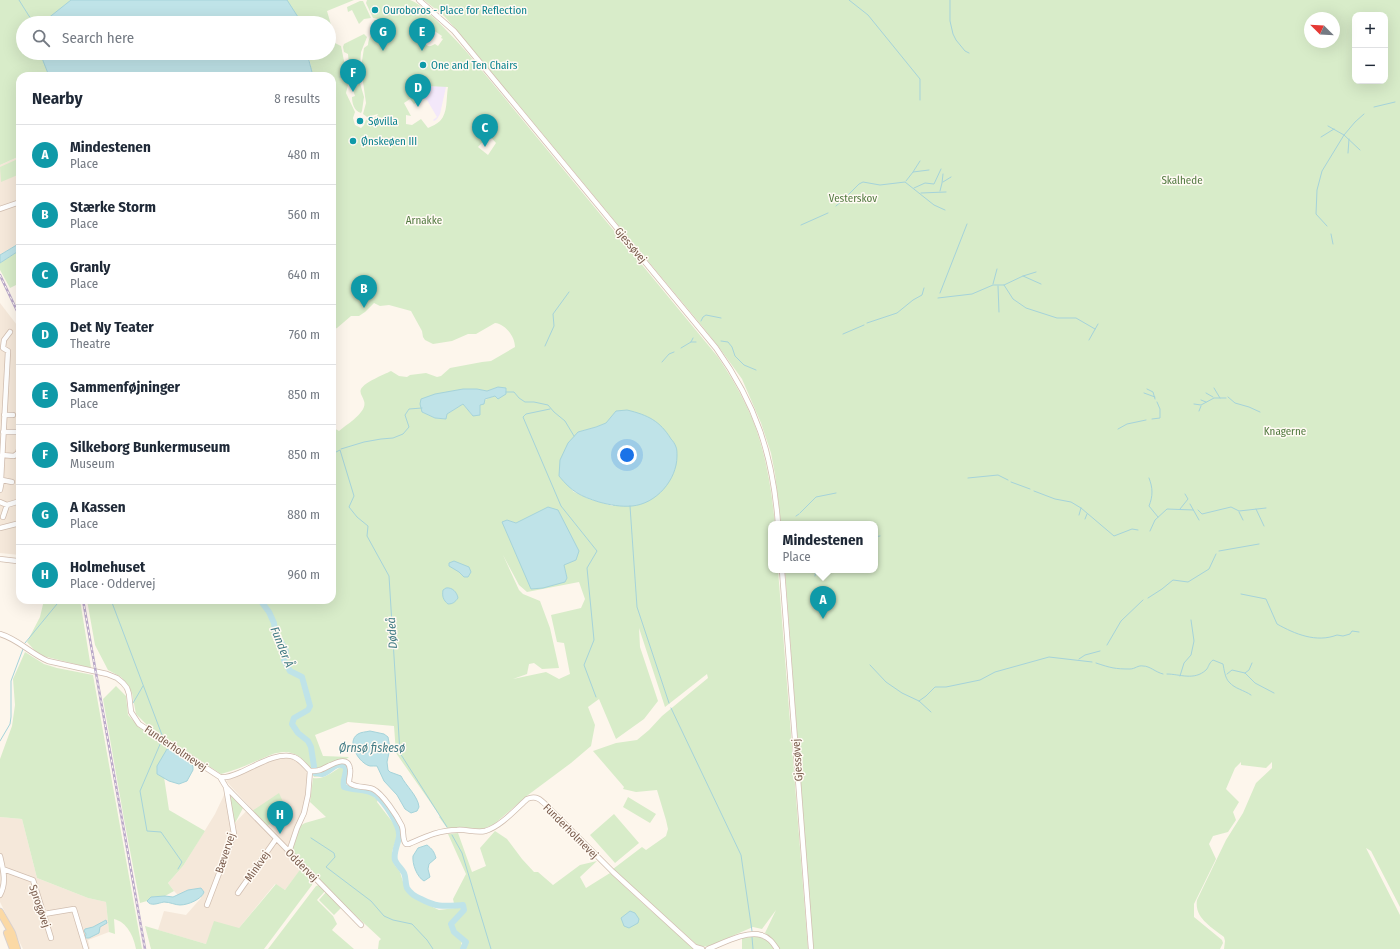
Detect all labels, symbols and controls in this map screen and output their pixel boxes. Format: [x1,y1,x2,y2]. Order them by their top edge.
place label: Ouroboros - Place for Reflection [383,4,527,17]
marker: Ouroboros - Place for Reflection [370,5,380,15]
north arrow [1304,12,1340,48]
map controls [1352,12,1388,84]
button: + [1352,12,1388,48]
search box [16,16,336,60]
pin: G [370,18,396,51]
pin: E [409,18,435,51]
icon: search [30,27,52,49]
text: Search here [62,29,134,47]
button: − [1352,48,1388,84]
pin: F [340,59,366,92]
place label: One and Ten Chairs [431,59,518,72]
marker: One and Ten Chairs [418,60,428,70]
pin: D [405,74,431,107]
text: Nearby [32,88,83,109]
text: 8 results [274,91,320,106]
pin: C [472,114,498,147]
place label: Søvilla [368,115,398,128]
marker: Søvilla [355,116,365,126]
place label: Ønskeøen III [361,135,417,148]
marker: Ønskeøen III [348,136,358,146]
text: Mindestenen [70,138,151,156]
text: A [41,147,49,162]
text: 480 m [287,147,320,162]
text: Place [70,156,98,171]
park label: Skalhede [1161,174,1203,187]
park label: Vesterskov [829,192,877,205]
text: Stærke Storm [70,198,156,216]
text: B [41,207,49,222]
text: 560 m [288,207,320,222]
park label: Arnakke [406,214,442,227]
text: Place [70,216,98,231]
street label: Gjessøvej [612,225,649,266]
text: Granly [70,258,110,276]
text: C [42,267,48,282]
text: 640 m [287,267,320,282]
pin: B [351,275,377,308]
text: Place [70,276,98,291]
text: Det Ny Teater [70,318,154,336]
text: D [41,327,49,342]
text: 760 m [289,327,320,342]
text: Theatre [70,336,110,351]
text: Sammenføjninger [70,378,180,396]
text: E [42,387,48,402]
text: 850 m [288,387,320,402]
text: Place [70,396,98,411]
park label: Knagerne [1264,425,1306,438]
text: Silkeborg Bunkermuseum [70,438,230,456]
your location [617,445,637,465]
text: F [42,447,48,462]
text: 850 m [288,447,320,462]
text: Museum [70,456,115,471]
text: A Kassen [70,498,126,516]
text: G [41,507,49,522]
text: 880 m [287,507,320,522]
text: Place [70,516,98,531]
popup [768,521,878,573]
text: Mindestenen [783,531,863,549]
text: Place [783,549,811,564]
text: Holmehuset [70,558,145,576]
text: H [41,567,49,582]
text: 960 m [287,567,320,582]
text: Place · Oddervej [70,576,156,591]
pin: A [810,586,836,619]
water label: Dødeå [384,617,400,649]
water label: Funder Å [268,624,298,669]
street label: Funderholmevej [142,723,210,774]
street label: Gjessøvej [790,738,805,782]
water label: Ørnsø fiskesø [339,741,405,755]
pin: H [267,801,293,834]
street label: Funderholmevej [540,801,601,862]
street label: Bævervej [213,831,238,875]
street label: Oddervej [283,846,321,885]
street label: Minkvej [242,848,273,884]
street label: Sprogøvej [26,883,53,929]

